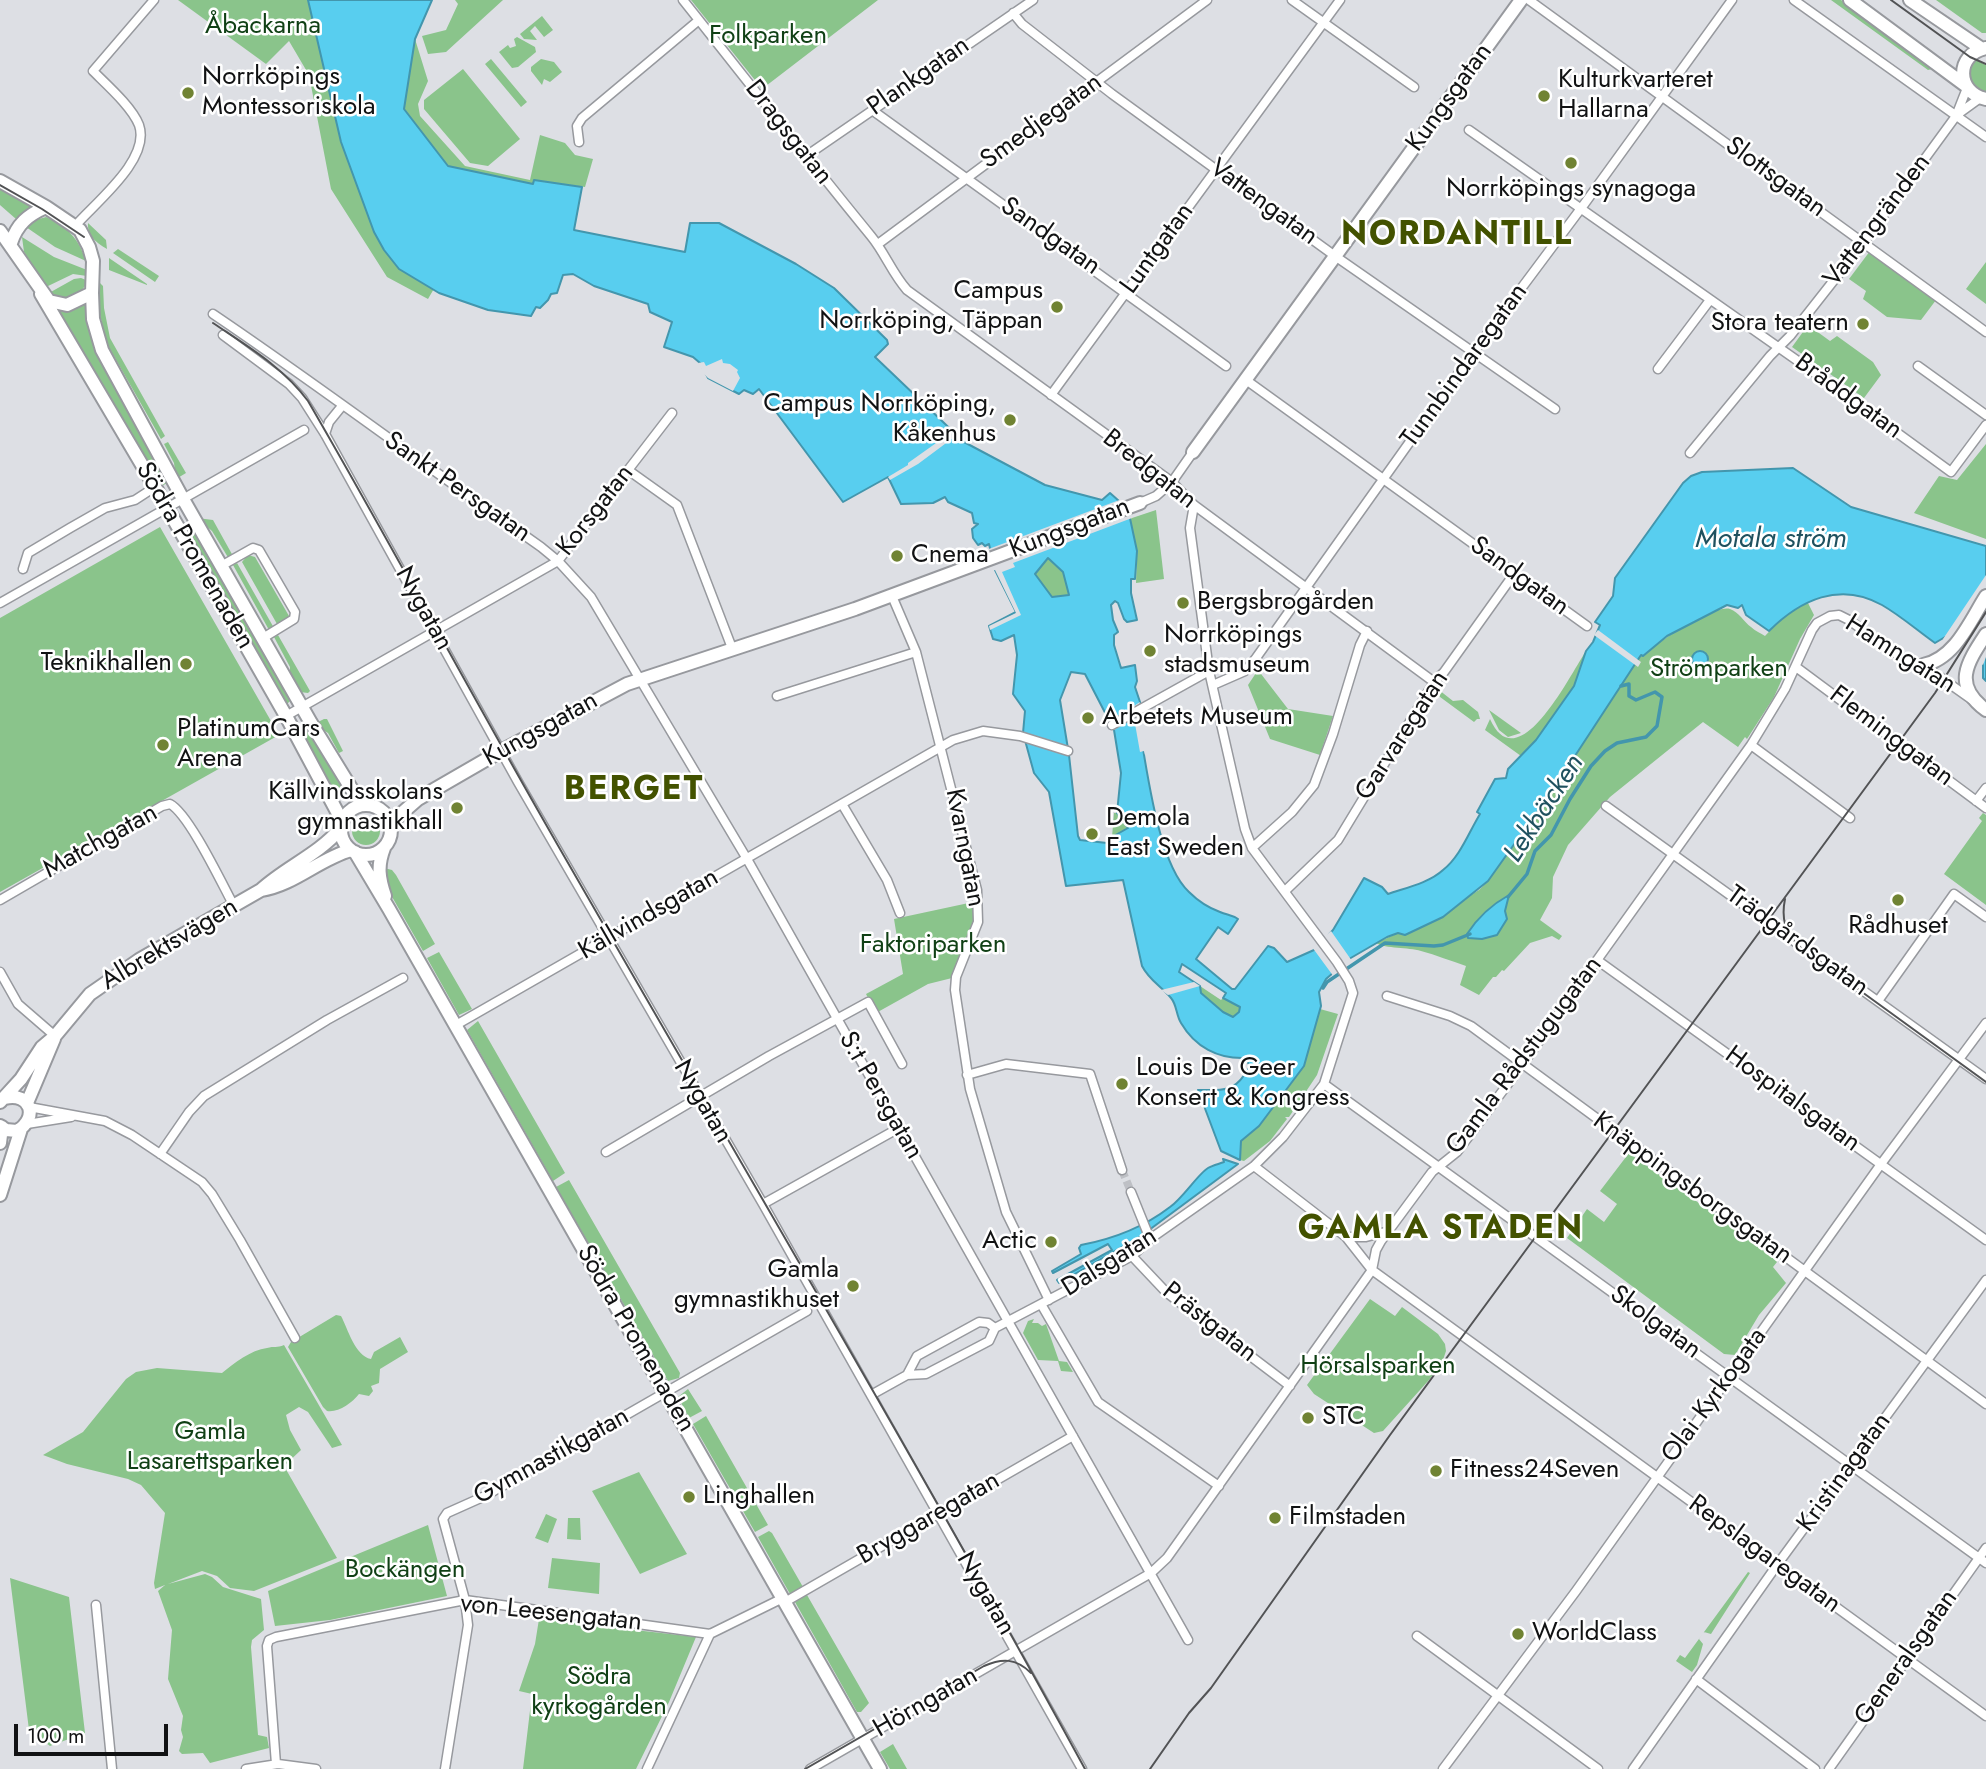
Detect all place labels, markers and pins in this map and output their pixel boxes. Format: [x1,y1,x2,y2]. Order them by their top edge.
place label: Norrköpings Montessoriskola [202,62,376,124]
place label: Kulturkvarteret Hallarna [1558,65,1713,126]
marker: Norrköpings Montessoriskola [180,85,196,101]
marker: Kulturkvarteret Hallarna [1536,88,1552,104]
marker: Norrköpings synagoga [1563,155,1579,171]
place label: Norrköpings synagoga [1446,174,1696,206]
place label: Campus Norrköping, Täppan [819,276,1043,338]
marker: Campus Norrköping, Täppan [1049,299,1065,315]
place label: Stora teatern [1711,308,1849,340]
marker: Stora teatern [1855,316,1871,332]
place label: Campus Norrköping, Kåkenhus [763,389,996,450]
marker: Campus Norrköping, Kåkenhus [1002,412,1018,428]
place label: Cnema [911,540,989,572]
marker: Cnema [889,548,905,564]
place label: Bergsbrogården [1197,587,1374,619]
marker: Bergsbrogården [1175,595,1191,611]
place label: Norrköpings stadsmuseum [1164,620,1310,682]
marker: Norrköpings stadsmuseum [1142,643,1158,659]
place label: Teknikhallen [41,648,172,680]
marker: Teknikhallen [178,656,194,672]
place label: Arbetets Museum [1102,702,1293,734]
marker: Arbetets Museum [1080,710,1096,726]
place label: PlatinumCars Arena [177,714,320,776]
marker: PlatinumCars Arena [155,737,171,753]
place label: Källvindsskolans gymnastikhall [268,777,443,838]
marker: Källvindsskolans gymnastikhall [449,800,465,816]
place label: Demola East Sweden [1106,803,1244,864]
marker: Demola East Sweden [1084,826,1100,842]
marker: Rådhuset [1890,892,1906,908]
place label: Rådhuset [1848,911,1948,943]
place label: Louis De Geer Konsert & Kongress [1136,1053,1349,1114]
marker: Louis De Geer Konsert & Kongress [1114,1076,1130,1092]
place label: Actic [982,1226,1037,1258]
marker: Actic [1043,1234,1059,1250]
place label: Gamla gymnastikhuset [674,1255,839,1316]
marker: Gamla gymnastikhuset [845,1278,861,1294]
place label: STC [1322,1402,1365,1434]
marker: STC [1300,1410,1316,1426]
place label: Fitness24Seven [1450,1455,1619,1487]
marker: Fitness24Seven [1428,1463,1444,1479]
place label: Linghallen [703,1481,815,1513]
marker: Linghallen [681,1489,697,1505]
place label: Filmstaden [1289,1502,1406,1534]
marker: Filmstaden [1267,1510,1283,1526]
place label: WorldClass [1532,1618,1657,1650]
marker: WorldClass [1510,1626,1526,1642]

